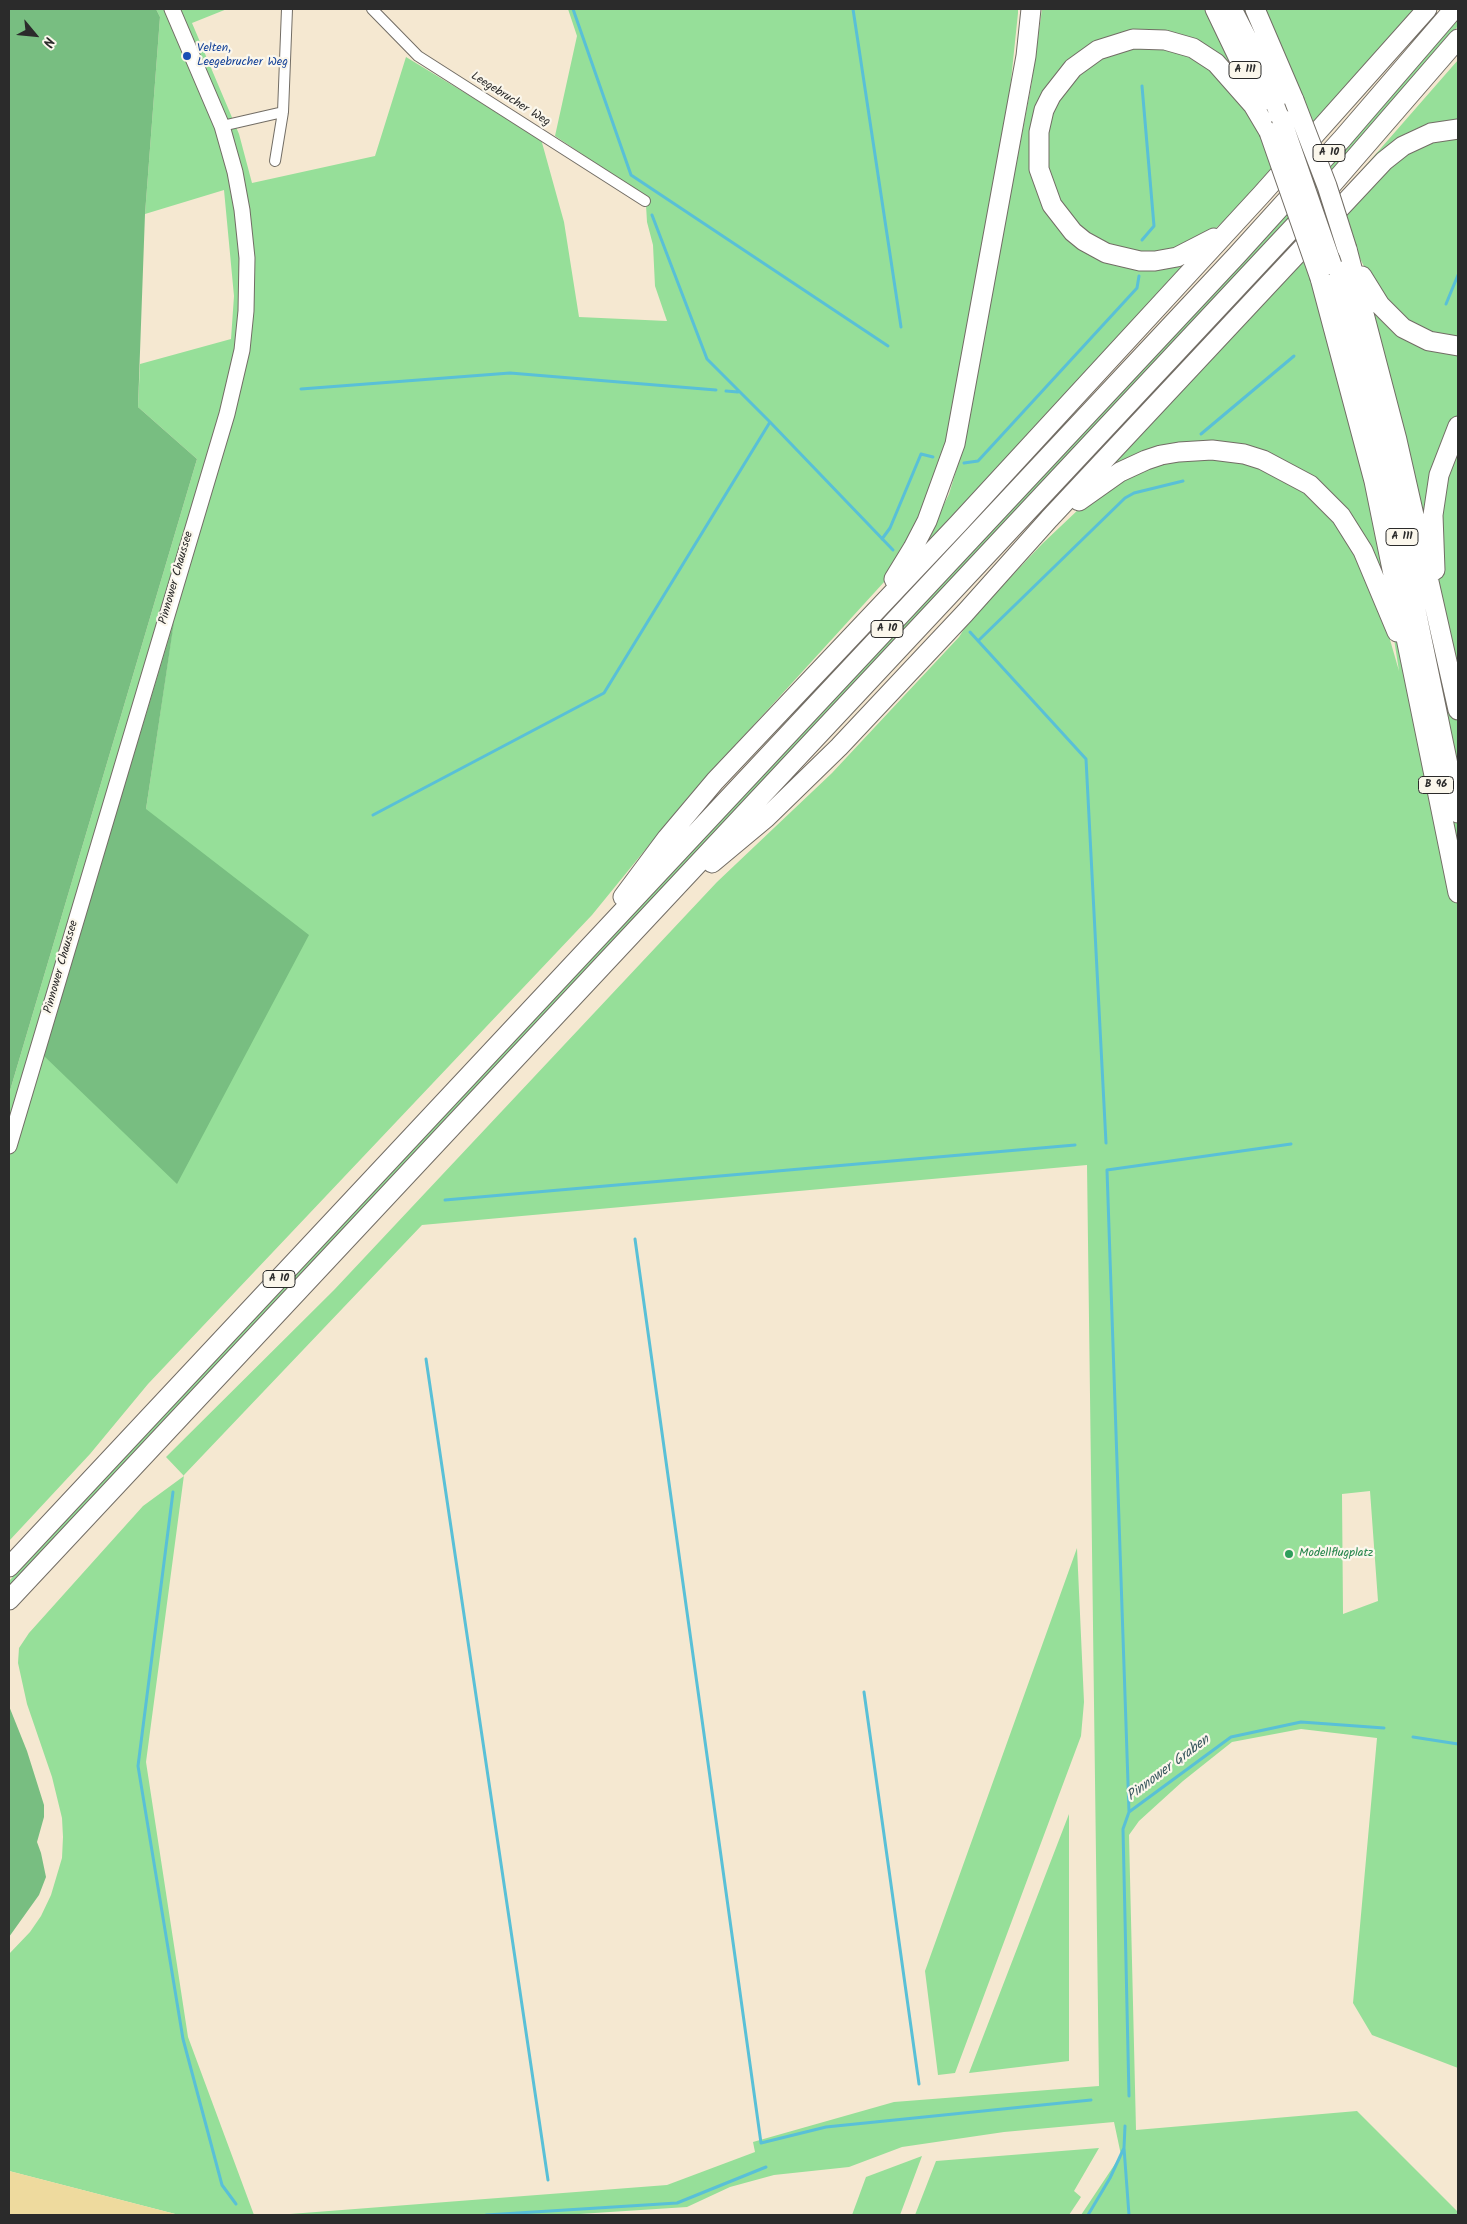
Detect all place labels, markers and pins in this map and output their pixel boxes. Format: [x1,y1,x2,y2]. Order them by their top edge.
place label: Velten, Leegebrucher Weg [197,42,288,70]
marker: Velten, Leegebrucher Weg [181,50,193,62]
place label: Modellflugplatz [1299,1547,1373,1561]
marker: Modellflugplatz [1283,1548,1295,1560]

